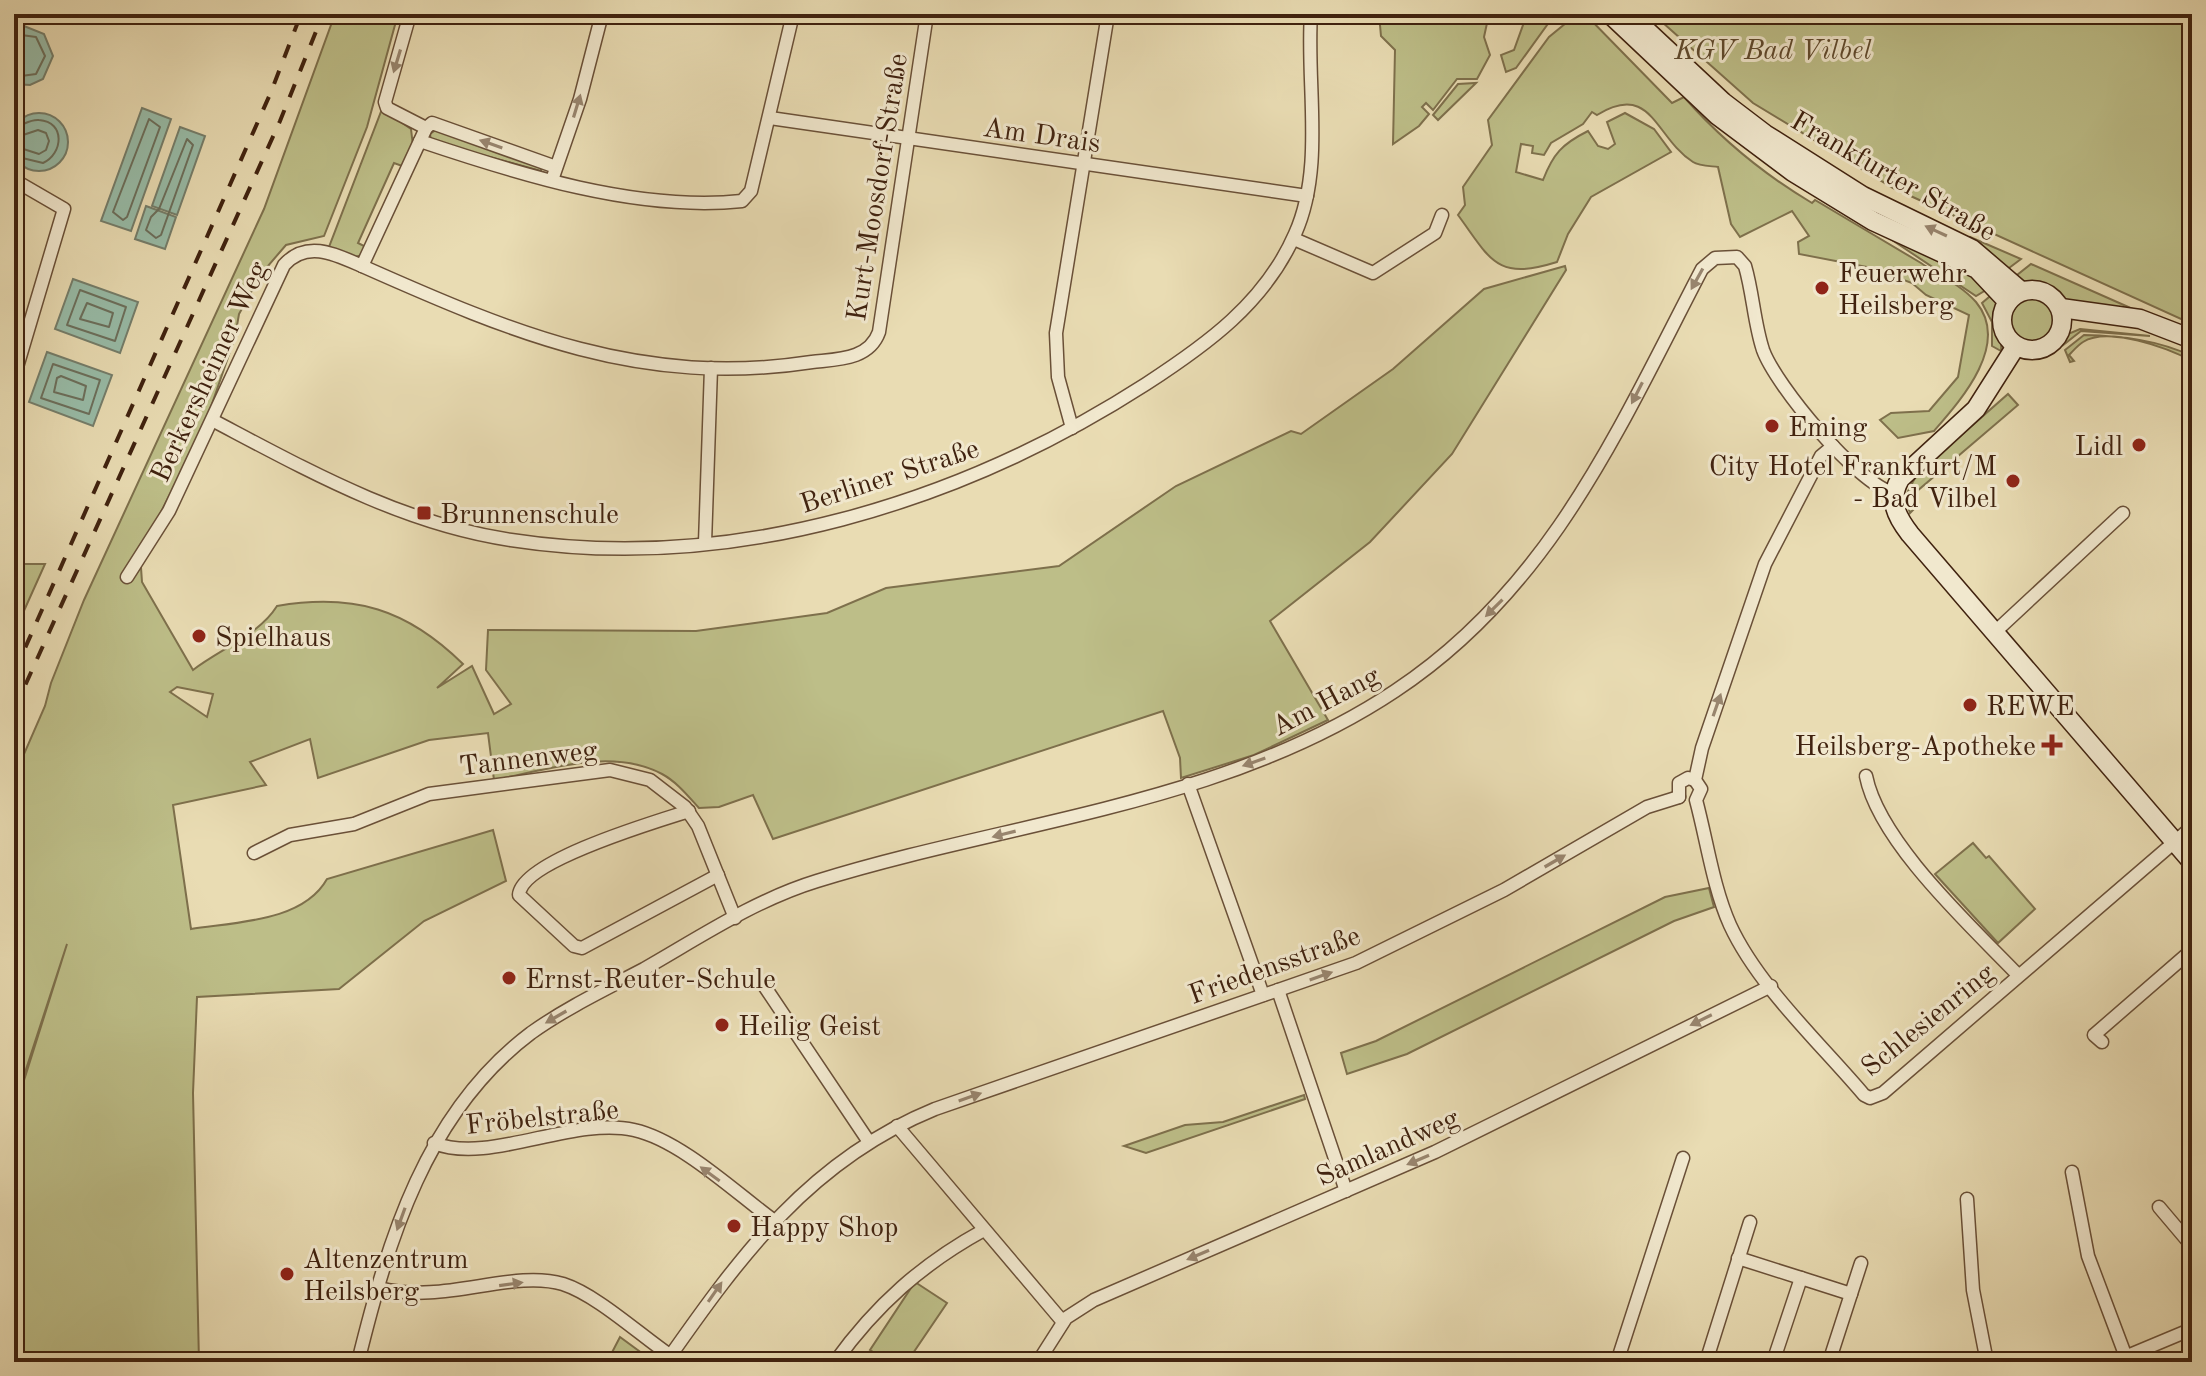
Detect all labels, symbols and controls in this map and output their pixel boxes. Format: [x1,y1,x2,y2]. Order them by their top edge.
park label: KGV Bad Vilbel [1673,38,1872,66]
one-way arrow [390,49,403,73]
street label: Kurt-Moosdorf-Straße [844,52,914,323]
one-way arrow [571,94,584,118]
street label: Frankfurter Straße [1785,108,2000,248]
street label: Am Drais [981,115,1102,159]
one-way arrow [478,137,502,149]
one-way arrow [1924,224,1947,238]
street label: Berkersheimer Weg [147,258,274,487]
place label: Feuerwehr Heilsberg [1838,261,1967,321]
one-way arrow [1690,268,1704,290]
marker: Feuerwehr Heilsberg [1813,279,1831,297]
one-way arrow [1631,381,1644,404]
place label: Eming [1788,415,1867,443]
marker: Eming [1763,417,1781,435]
place label: Lidl [2075,434,2123,462]
street label: Berliner Straße [797,436,983,520]
marker: Lidl [2130,436,2148,454]
place label: City Hotel Frankfurt/M - Bad Vilbel [1709,454,1997,514]
marker: City Hotel Frankfurt/M - Bad Vilbel [2004,472,2022,490]
place label: Brunnenschule [440,502,619,530]
marker: Brunnenschule [415,504,433,522]
one-way arrow [1485,598,1503,617]
place label: Spielhaus [215,625,331,653]
marker: Spielhaus [190,627,208,645]
street label: Am Hang [1268,663,1385,743]
one-way arrow [1711,693,1723,717]
place label: REWE [1986,694,2075,722]
marker: REWE [1961,696,1979,714]
place label: Heilsberg-Apotheke [1794,734,2036,762]
marker: Heilsberg-Apotheke [2043,736,2061,754]
street label: Tannenweg [458,738,599,782]
one-way arrow [1241,756,1265,769]
one-way arrow [992,829,1017,841]
one-way arrow [1543,855,1566,868]
street label: Friedensstraße [1185,923,1365,1011]
street label: Schlesienring [1857,959,2001,1083]
place label: Ernst-Reuter-Schule [525,967,776,995]
marker: Ernst-Reuter-Schule [500,969,518,987]
one-way arrow [1310,969,1334,981]
one-way arrow [545,1010,567,1024]
place label: Heilig Geist [738,1014,881,1042]
one-way arrow [1690,1014,1713,1027]
marker: Heilig Geist [713,1016,731,1034]
one-way arrow [958,1090,982,1102]
street label: Fröbelstraße [464,1097,620,1141]
street label: Samlandweg [1313,1105,1464,1193]
one-way arrow [1406,1153,1429,1166]
one-way arrow [699,1166,721,1182]
one-way arrow [394,1207,407,1231]
place label: Happy Shop [750,1215,899,1243]
marker: Happy Shop [725,1217,743,1235]
place label: Altenzentrum Heilsberg [303,1247,469,1307]
one-way arrow [1186,1248,1210,1261]
marker: Altenzentrum Heilsberg [278,1265,296,1283]
one-way arrow [499,1277,524,1290]
one-way arrow [707,1282,722,1303]

